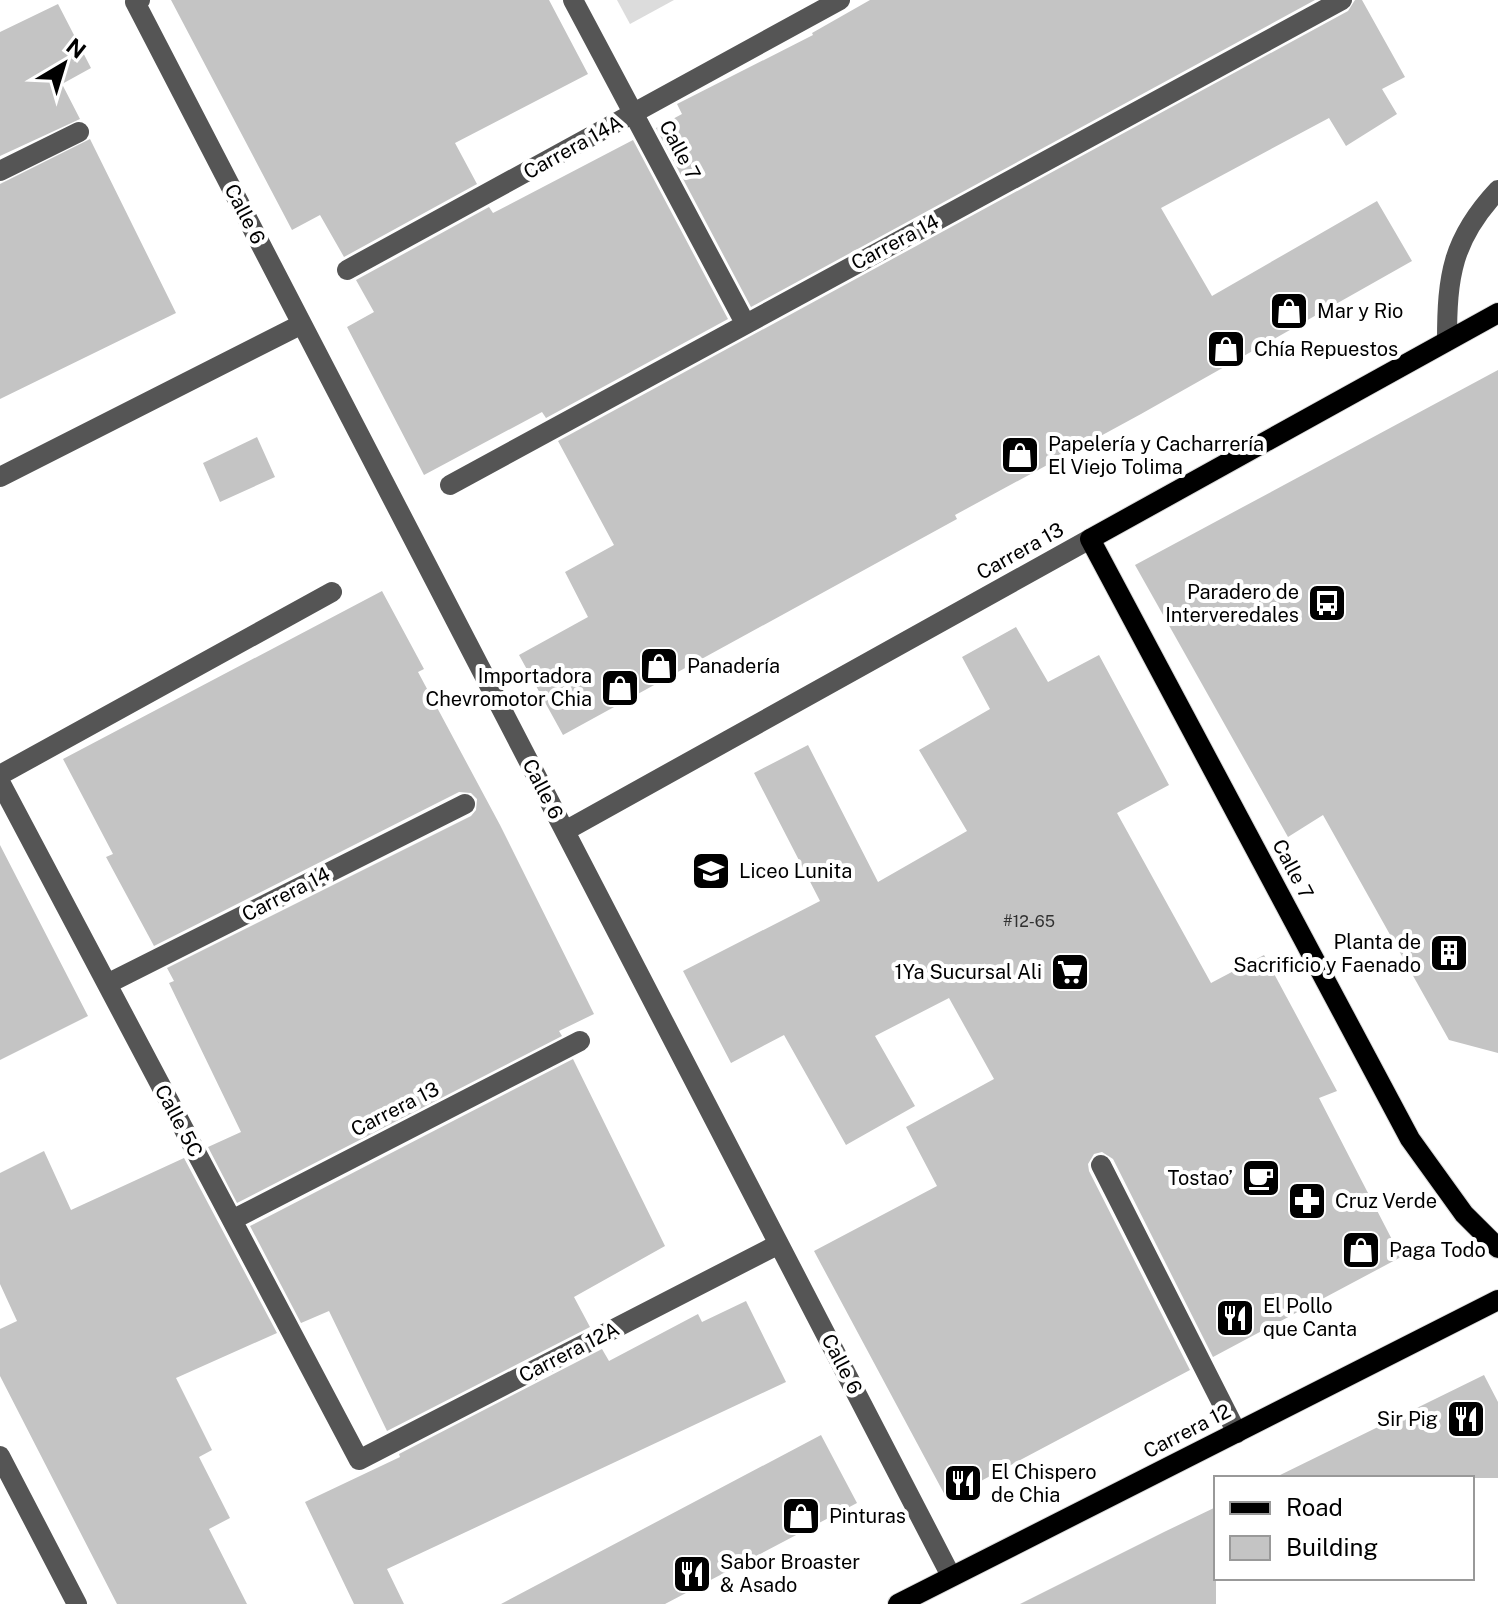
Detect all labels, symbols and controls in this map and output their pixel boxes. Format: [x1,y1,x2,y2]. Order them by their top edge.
north arrow [24,24,104,104]
text: N [62,33,91,64]
street label: Carrera 14A [519,110,627,184]
street label: Calle 7 [654,116,706,184]
street label: Calle 6 [220,180,270,248]
street label: Carrera 14 [847,209,943,275]
shop icon: Mar y Rio [1268,290,1310,332]
place label: Mar y Rio [1317,299,1403,323]
shop icon: Chía Repuestos [1205,328,1247,370]
place label: Chía Repuestos [1254,337,1398,361]
place label: Papelería y Cacharrería El Viejo Tolima [1048,432,1264,479]
shop icon: Papelería y Cacharrería El Viejo Tolima [999,434,1041,476]
street label: Carrera 13 [972,517,1068,585]
place label: Paradero de Interveredales [1165,580,1299,627]
bus stop icon: Paradero de Interveredales [1306,582,1348,624]
shop icon: Panadería [638,645,680,687]
place label: Panadería [687,654,780,678]
place label: Importadora Chevromotor Chia [426,664,592,711]
shop icon: Importadora Chevromotor Chia [599,667,641,709]
street label: Calle 6 [518,755,568,823]
street label: Calle 7 [1267,835,1319,903]
school or university icon: Liceo Lunita [690,850,732,892]
place label: Liceo Lunita [739,859,852,883]
street label: Carrera 14 [238,862,334,926]
house number: #12-65 [1003,912,1055,931]
place label: Planta de Sacrificio y Faenado [1233,930,1421,977]
building icon: Planta de Sacrificio y Faenado [1428,932,1470,974]
supermarket icon: 1Ya Sucursal Ali [1049,951,1091,993]
place label: 1Ya Sucursal Ali [895,960,1042,984]
street label: Carrera 13 [347,1077,443,1141]
street label: Calle 5C [150,1081,208,1161]
cafe icon: Tostao’ [1240,1157,1282,1199]
place label: Tostao’ [1168,1166,1233,1190]
pharmacy icon: Cruz Verde [1286,1180,1328,1222]
place label: Cruz Verde [1335,1189,1437,1213]
shop icon: Paga Todo [1340,1229,1382,1271]
place label: Paga Todo [1389,1238,1486,1262]
place label: El Pollo que Canta [1263,1294,1357,1341]
restaurant icon: El Pollo que Canta [1214,1297,1256,1339]
street label: Carrera 12A [515,1317,623,1387]
street label: Calle 6 [817,1330,867,1398]
restaurant icon: Sir Pig [1445,1398,1487,1440]
street label: Carrera 12 [1139,1399,1235,1463]
place label: Sir Pig [1377,1407,1438,1431]
place label: El Chispero de Chia [991,1460,1097,1507]
restaurant icon: El Chispero de Chia [942,1462,984,1504]
legend [1214,1476,1474,1580]
text: Road [1286,1493,1343,1521]
shop icon: Pinturas [780,1495,822,1537]
place label: Pinturas [829,1504,906,1528]
text: Building [1286,1533,1378,1561]
place label: Sabor Broaster & Asado [720,1550,860,1597]
restaurant icon: Sabor Broaster & Asado [671,1553,713,1595]

